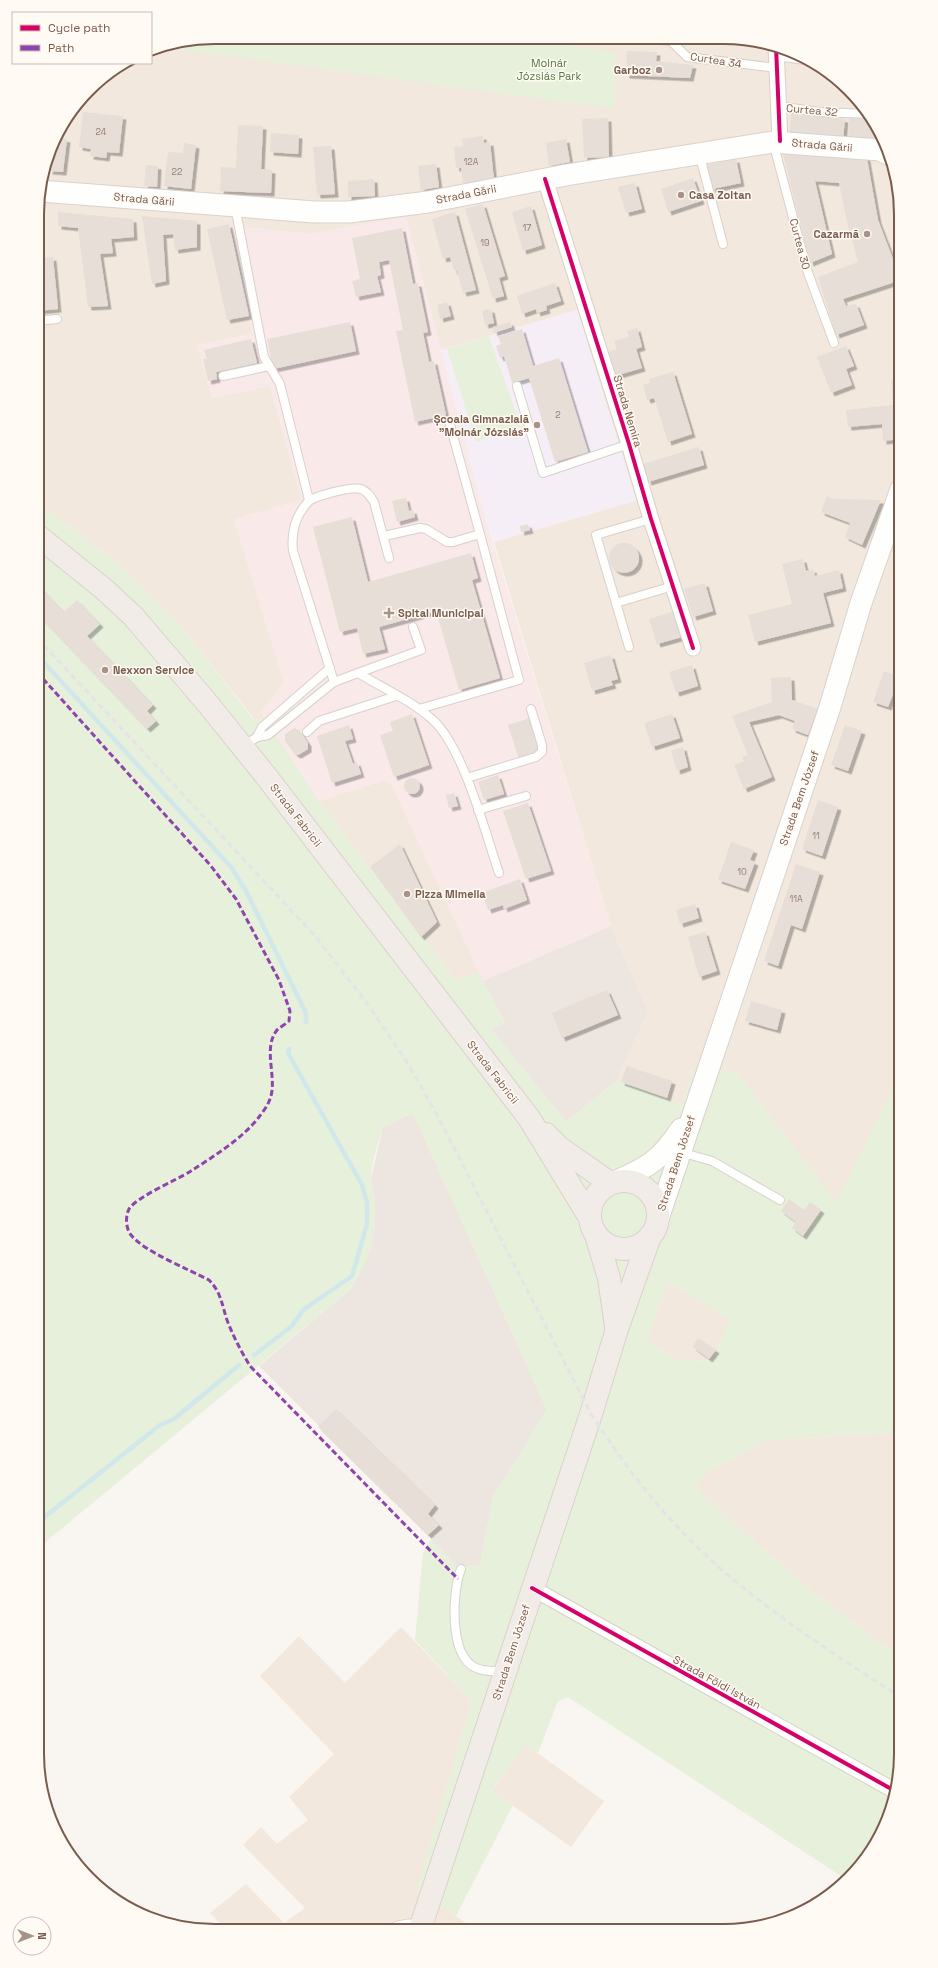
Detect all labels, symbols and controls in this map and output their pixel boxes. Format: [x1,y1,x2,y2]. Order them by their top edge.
legend [12,12,152,64]
text: Cycle path [48,20,110,36]
text: Path [48,40,74,56]
street label: Curtea 34 [689,49,743,71]
park label: Molnár Józsiás Park [517,56,581,83]
place label: Garboz [614,63,651,77]
marker: Garboz [654,65,664,75]
street label: Curtea 32 [786,101,839,119]
house number: 24 [96,126,107,138]
street label: Strada Gării [791,135,853,155]
house number: 12A [464,156,479,168]
house number: 22 [172,166,182,178]
street label: Strada Gării [435,181,498,207]
place label: Casa Zoltan [689,188,752,202]
street label: Strada Gării [113,189,175,209]
marker: Casa Zoltan [676,190,686,200]
street label: Curtea 30 [786,217,814,271]
house number: 17 [523,222,531,234]
place label: Cazarmă [813,227,860,241]
marker: Cazarmă [862,229,872,239]
house number: 19 [480,237,490,249]
street label: Strada Nemira [610,373,646,449]
house number: 2 [555,409,561,421]
place label: Școala Gimnazială "Molnár Józsiás" [434,412,530,439]
marker: Școala Gimnazială "Molnár Józsiás" [532,420,542,430]
place label: Spital Municipal [398,606,484,620]
marker: Spital Municipal [383,607,395,619]
place label: Nexxon Service [113,663,194,677]
marker: Nexxon Service [100,665,110,675]
street label: Strada Bem József [776,748,822,847]
street label: Strada Fabricii [267,781,325,850]
house number: 11 [812,830,820,842]
house number: 10 [737,866,747,878]
place label: Pizza Mimella [415,887,486,901]
marker: Pizza Mimella [402,889,412,899]
house number: 11A [789,893,803,905]
street label: Strada Fabricii [464,1038,522,1107]
street label: Strada Bem József [654,1113,698,1213]
street label: Strada Bem József [489,1602,533,1702]
street label: Strada Földi István [671,1652,763,1712]
north arrow [12,1916,52,1956]
text: N [35,1932,49,1940]

